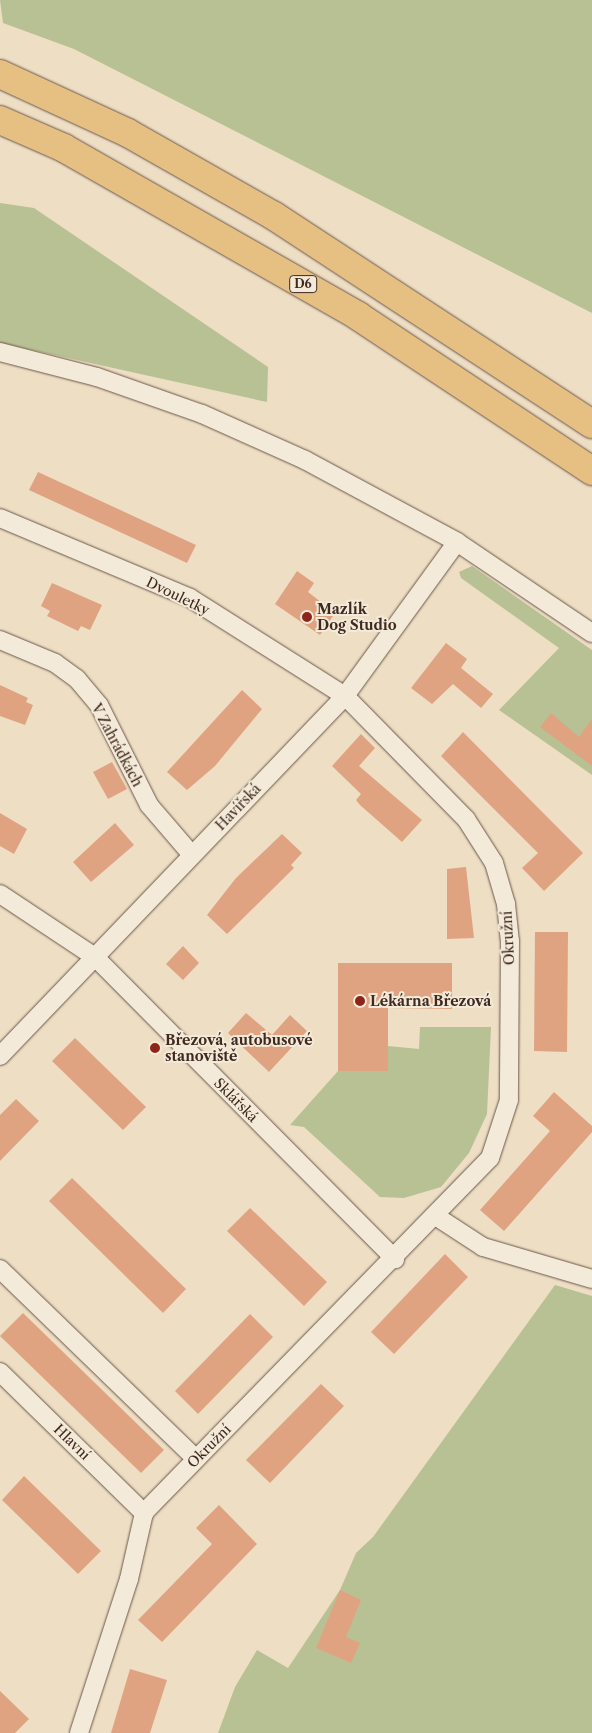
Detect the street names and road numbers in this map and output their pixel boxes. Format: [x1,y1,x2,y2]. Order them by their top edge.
road number: D6 [288,274,318,294]
street label: Dvouletky [144,573,212,619]
street label: V Zahrádkách [88,700,146,790]
street label: Havířská [212,780,264,834]
street label: Okružní [498,910,518,966]
street label: Sklářská [211,1075,261,1125]
street label: Hlavní [50,1421,94,1463]
street label: Okružní [184,1421,234,1471]

